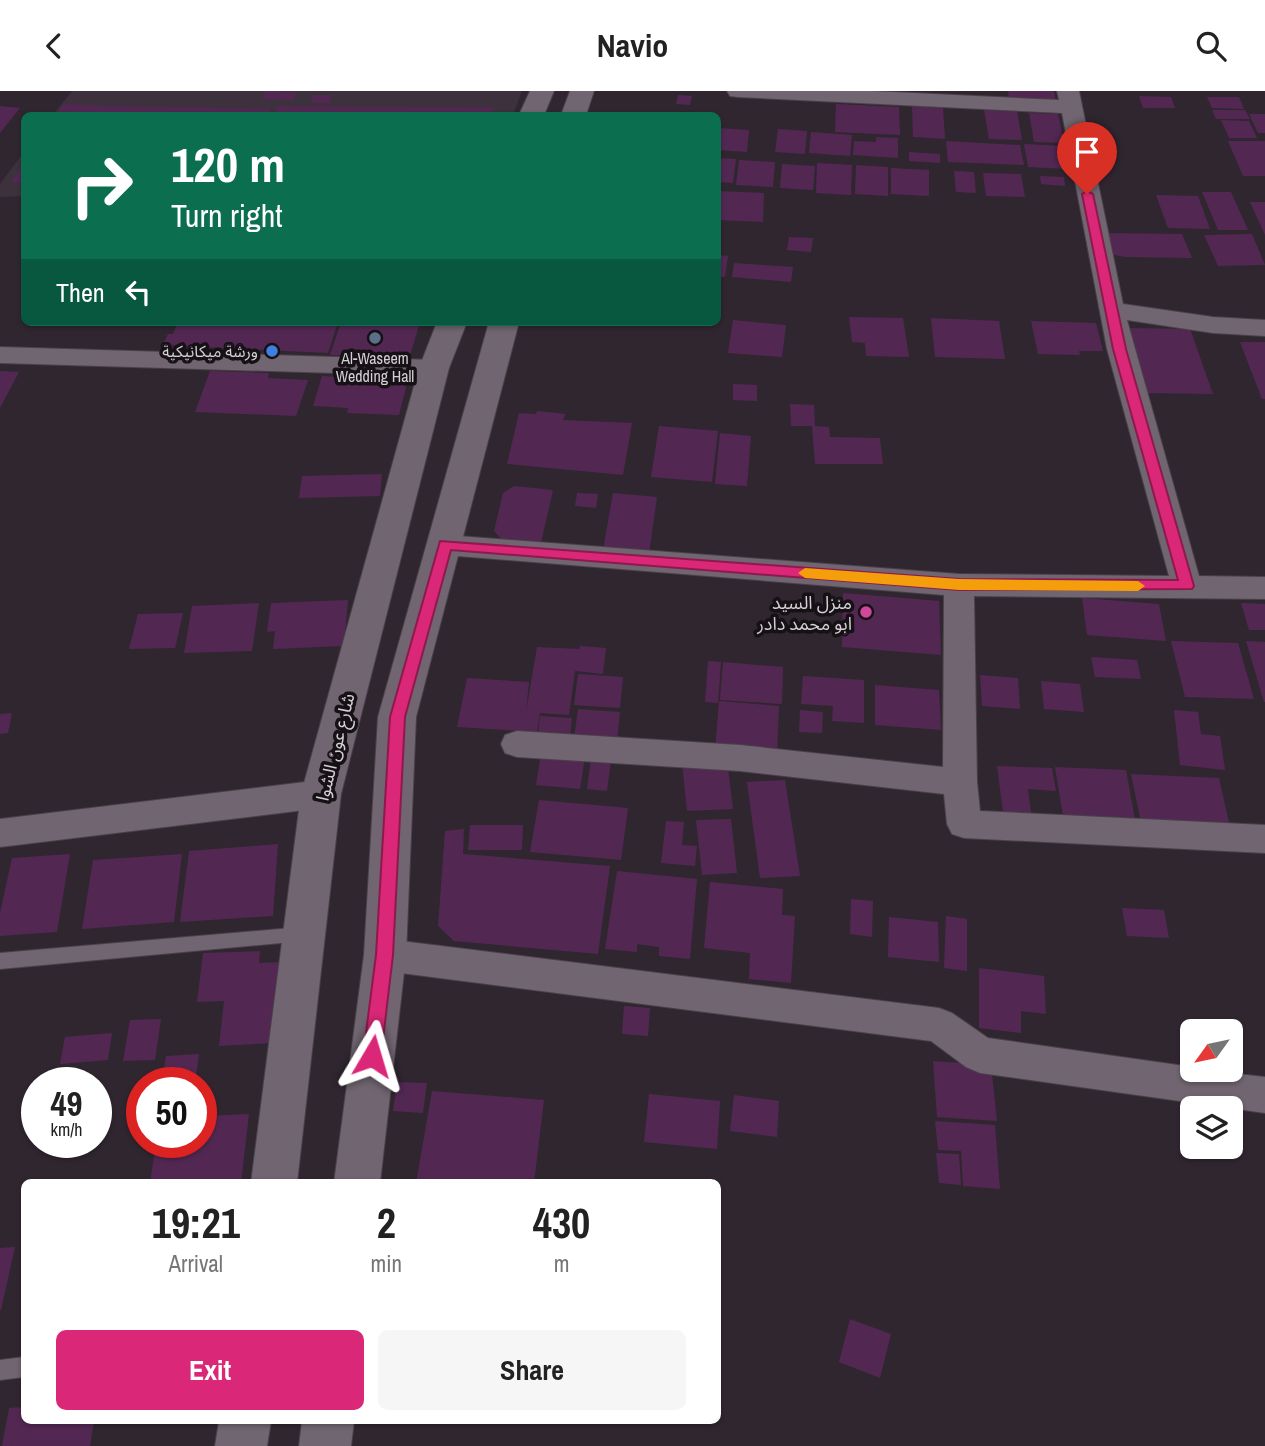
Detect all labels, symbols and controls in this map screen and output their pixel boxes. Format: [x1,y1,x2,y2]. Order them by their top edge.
text: Navio [597,24,668,67]
icon: back [35,27,73,65]
icon: search [1192,27,1230,65]
pin [1057,122,1117,194]
text: 120 m [171,131,285,197]
icon: arrive [1068,133,1106,171]
icon: right [56,140,147,231]
text: Turn right [171,194,283,237]
icon: left [119,273,157,311]
text: Then [56,275,105,310]
marker: Al-Waseem Wedding Hall [367,330,383,346]
place label: ورشة ميكانيكية [162,340,258,362]
marker: ورشة ميكانيكية [264,343,280,359]
place label: Al-Waseem Wedding Hall [336,347,414,387]
place label: منزل السيد ابو محمد دادر [756,590,852,636]
marker: منزل السيد ابو محمد دادر [858,604,874,620]
street label: شارع عون الشوا [310,691,362,804]
position arrow [335,1019,409,1093]
north arrow [1180,1019,1242,1081]
map controls [1180,1019,1243,1159]
speed limit sign: 50 [126,1067,217,1158]
text: 49 [51,1080,82,1127]
button: layers [1180,1096,1243,1159]
text: km/h [51,1117,83,1142]
text: 19:21 [152,1195,240,1251]
text: 2 [377,1195,396,1251]
text: 430 [533,1195,590,1251]
text: Arrival [169,1248,223,1279]
text: min [371,1248,402,1279]
text: m [554,1248,569,1279]
button: Exit [56,1330,364,1410]
button: Share [378,1330,686,1410]

